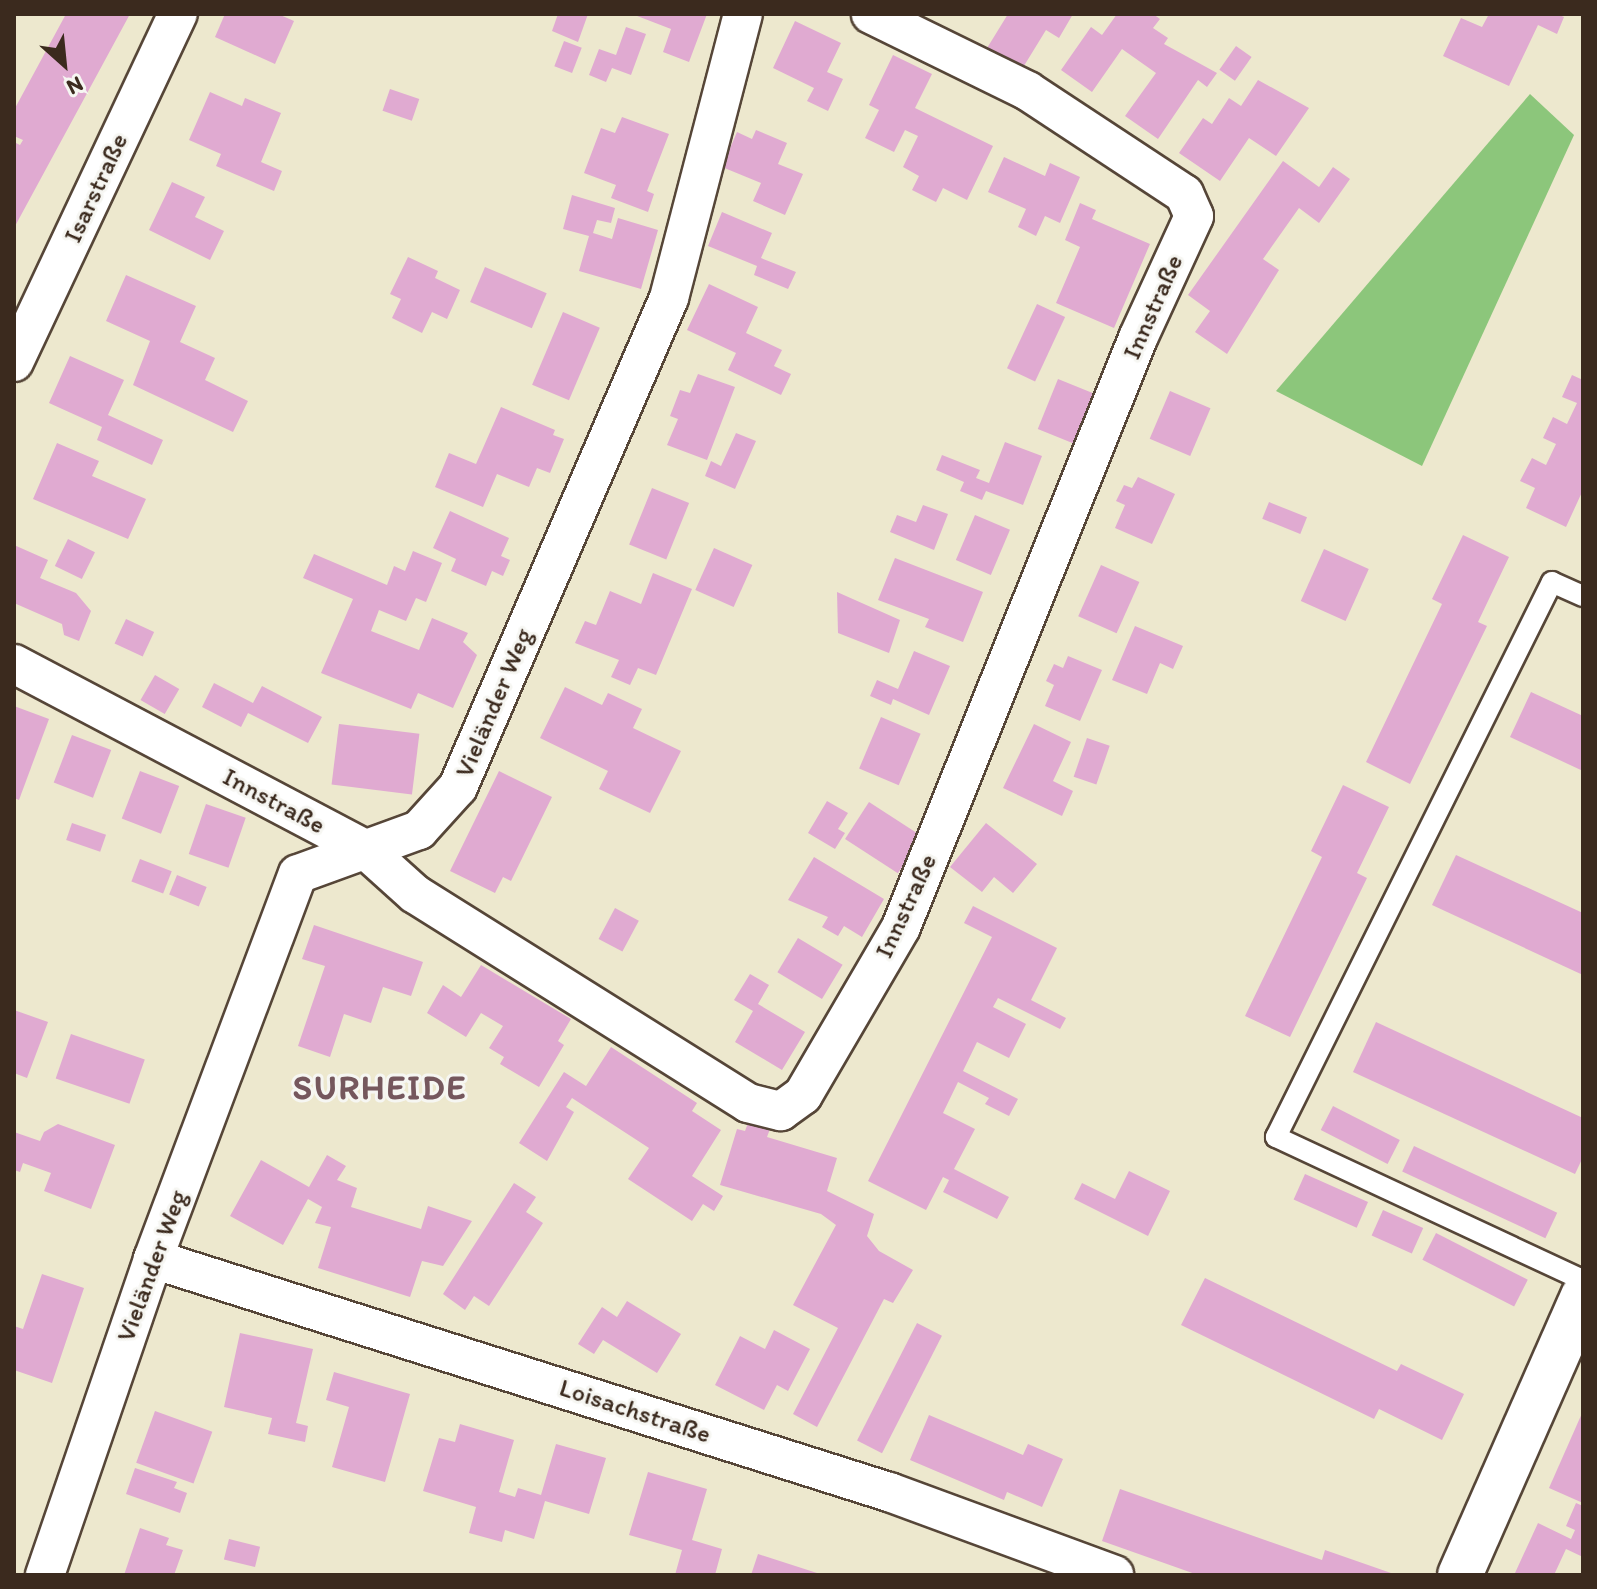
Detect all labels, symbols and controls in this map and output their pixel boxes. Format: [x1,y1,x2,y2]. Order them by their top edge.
north arrow [24,24,104,104]
text: N [62,70,88,101]
street label: Isarstraße [57,128,135,248]
street label: Innstraße [1116,250,1190,364]
street label: Vieländer Weg [449,624,539,782]
street label: Innstraße [218,761,330,841]
street label: Innstraße [868,849,944,963]
district label: SURHEIDE [292,1068,468,1108]
street label: Vieländer Weg [110,1186,194,1346]
street label: Loisachstraße [555,1372,715,1450]

